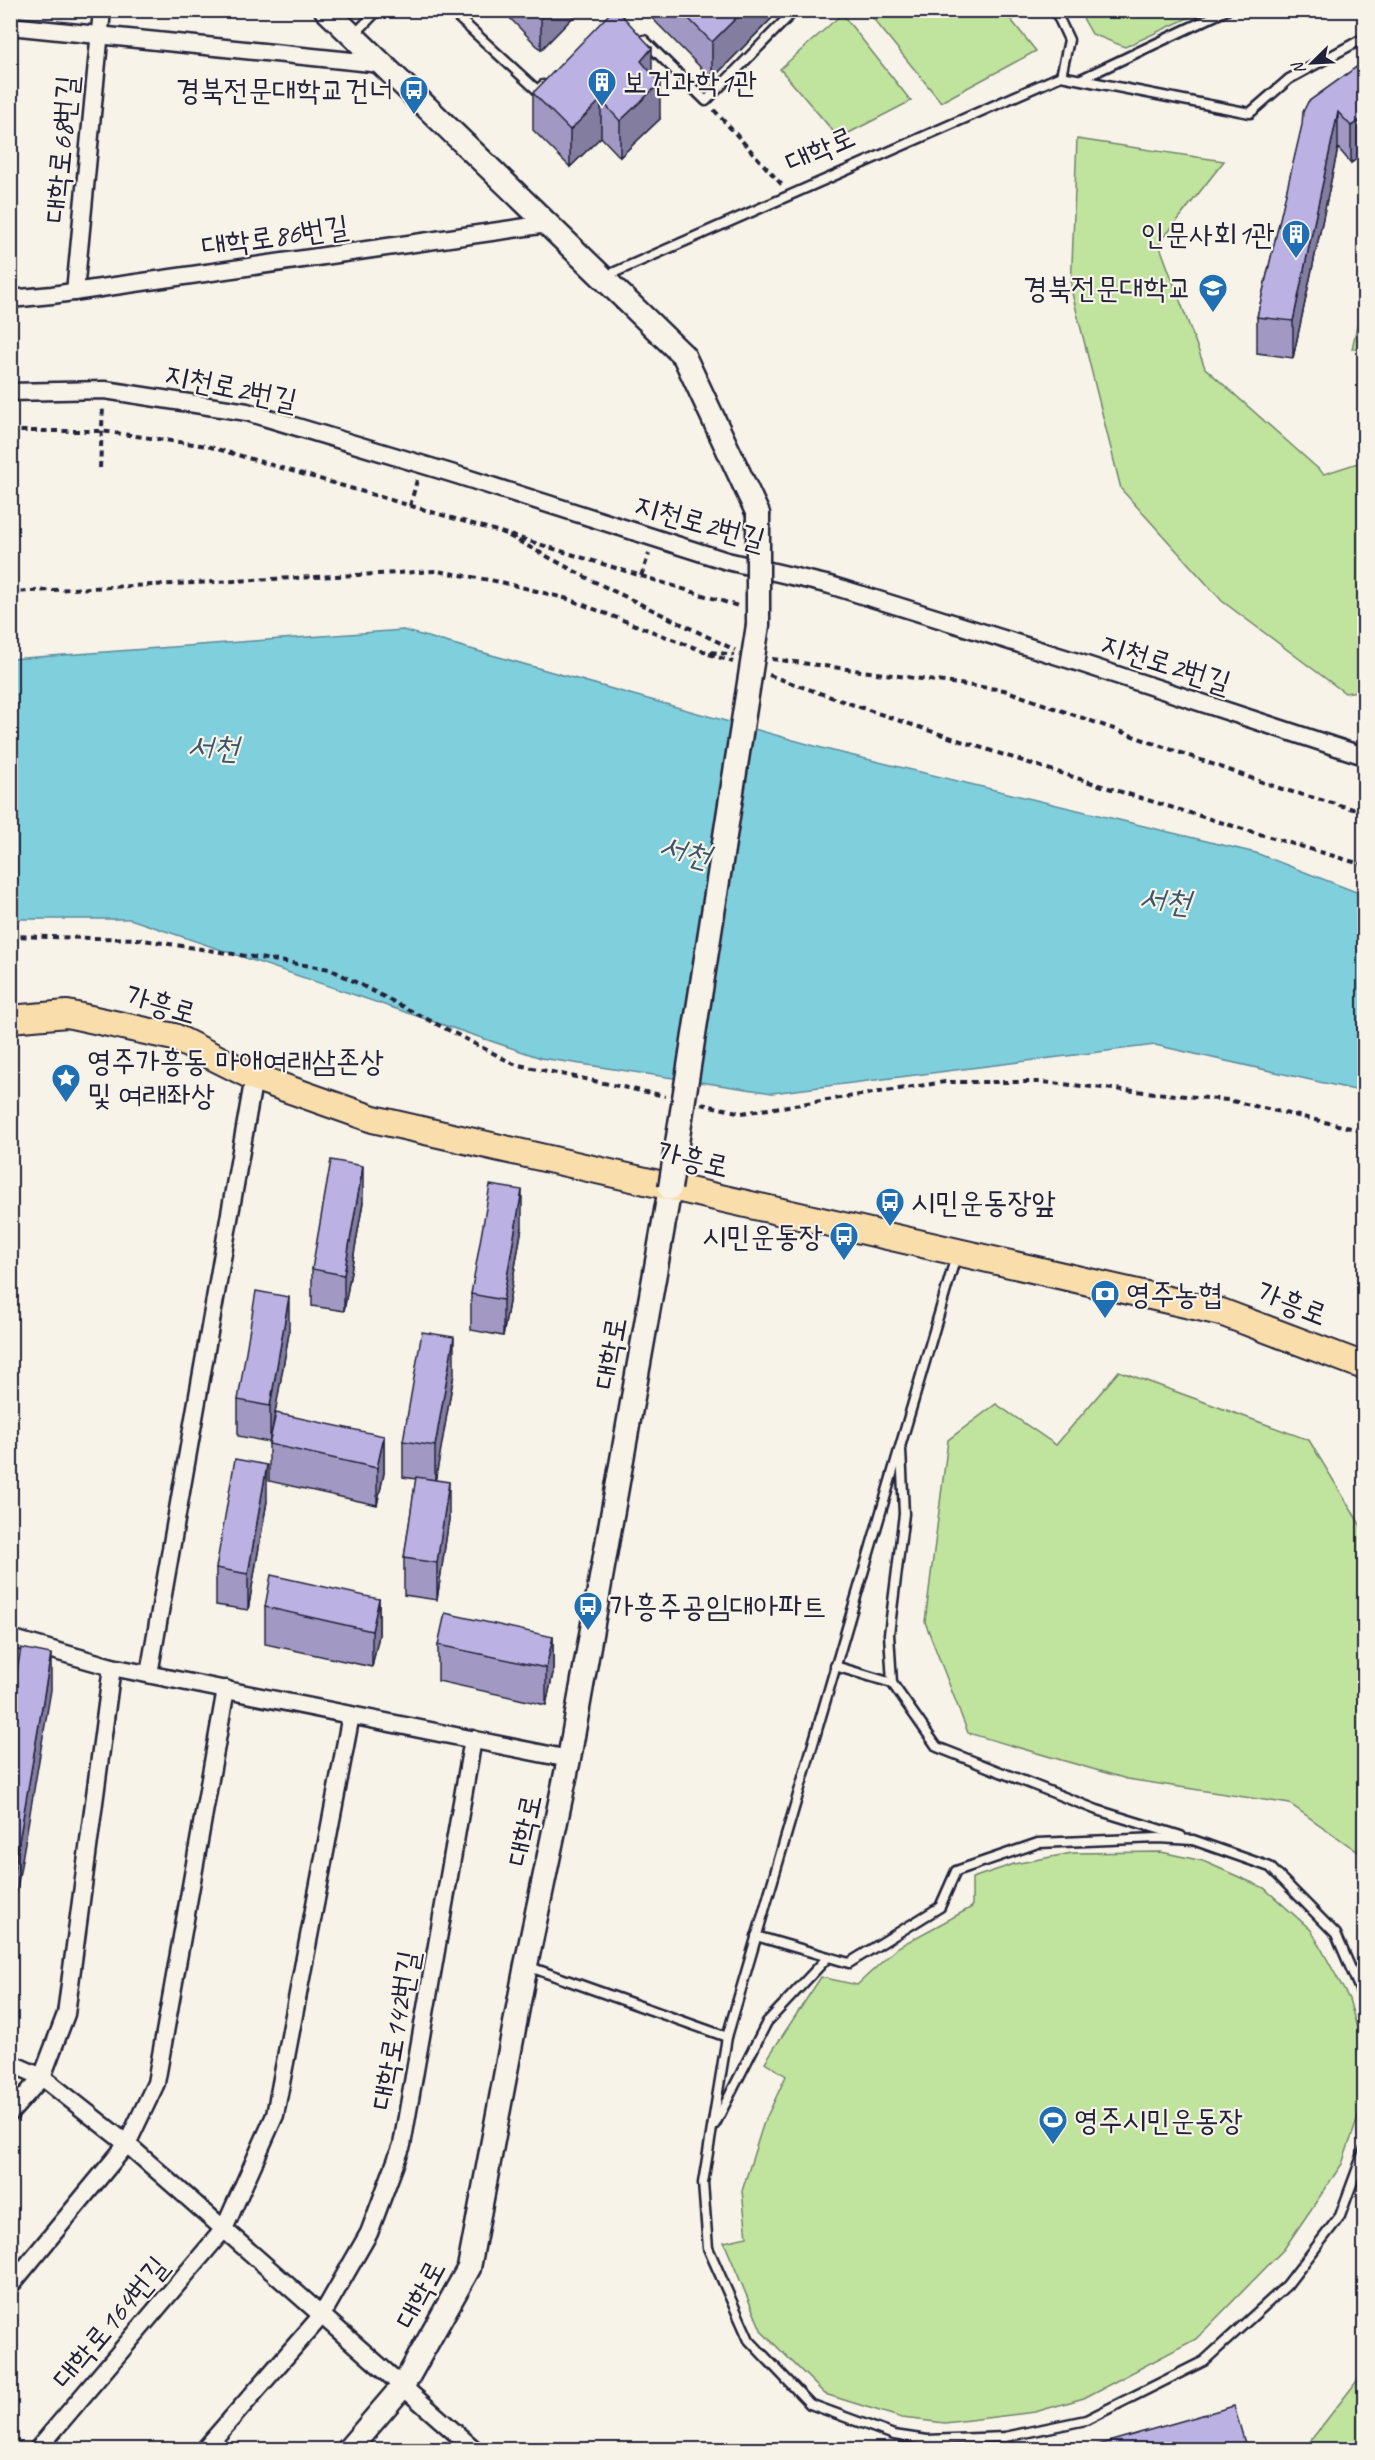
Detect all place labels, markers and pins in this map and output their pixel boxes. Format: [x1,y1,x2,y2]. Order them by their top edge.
place label: 보건과학1관 [623,63,757,101]
building icon: 보건과학1관 [586,66,618,108]
place label: 경북전문대학교건너 [176,71,393,109]
bus stop icon: 경북전문대학교건너 [398,74,430,116]
place label: 인문사회1관 [1141,215,1275,253]
building icon: 인문사회1관 [1280,218,1312,260]
place label: 경북전문대학교 [1023,269,1192,307]
school or university icon: 경북전문대학교 [1197,272,1229,314]
place label: 영주가흥동 마애여래삼존상 및 여래좌상 [87,1042,384,1114]
place icon: 영주가흥동 마애여래삼존상 및 여래좌상 [50,1062,82,1104]
place label: 시민운동장앞 [911,1183,1056,1221]
bus stop icon: 시민운동장앞 [874,1186,906,1228]
place label: 시민운동장 [702,1217,823,1255]
bus stop icon: 시민운동장 [828,1220,860,1262]
place label: 영주농협 [1126,1275,1223,1313]
bank icon: 영주농협 [1089,1278,1121,1320]
place label: 가흥주공임대아파트 [609,1587,826,1625]
bus stop icon: 가흥주공임대아파트 [572,1590,604,1632]
place label: 영주시민운동장 [1074,2101,1243,2139]
sports icon: 영주시민운동장 [1037,2104,1069,2146]

